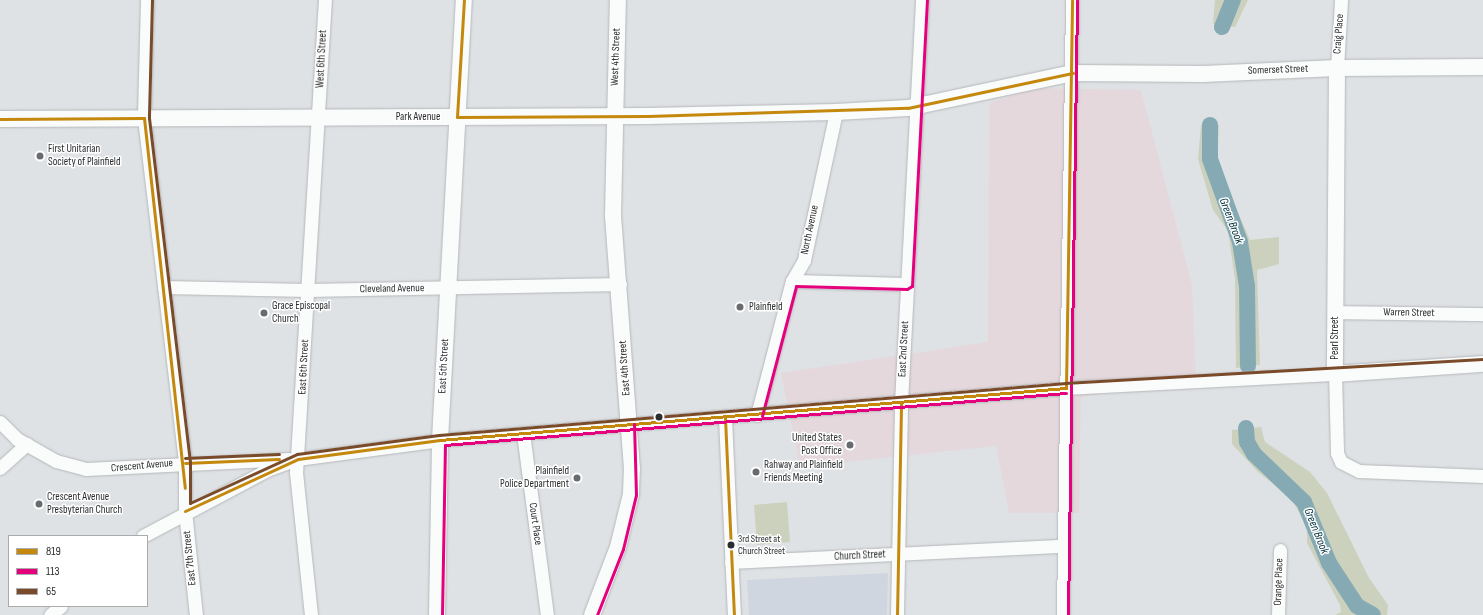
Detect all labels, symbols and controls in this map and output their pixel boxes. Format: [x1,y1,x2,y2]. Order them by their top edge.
street label: Craig Place [1331,13,1347,55]
street label: West 4th Street [608,28,624,86]
street label: West 6th Street [314,30,330,88]
street label: Somerset Street [1248,62,1308,78]
street label: Park Avenue [396,110,440,124]
place label: First Unitarian Society of Plainfield [48,143,120,169]
marker: First Unitarian Society of Plainfield [35,151,45,161]
water label: Green Brook [1216,196,1246,246]
street label: North Avenue [798,204,822,256]
street label: Cleveland Avenue [360,282,424,296]
place label: Grace Episcopal Church [272,300,330,326]
place label: Plainfield [749,300,783,314]
marker: Plainfield [734,301,746,313]
street label: Warren Street [1383,306,1435,320]
marker: Grace Episcopal Church [259,308,269,318]
street label: Pearl Street [1328,316,1342,360]
street label: East 2nd Street [896,320,912,378]
street label: East 5th Street [436,338,452,394]
street label: East 6th Street [296,339,312,395]
street label: East 4th Street [616,340,634,396]
unlabelled marker [654,412,664,422]
place label: United States Post Office [792,432,842,458]
marker: United States Post Office [845,440,855,450]
street label: Crescent Avenue [110,457,174,475]
place label: Rahway and Plainfield Friends Meeting [764,459,843,485]
place label: Plainfield Police Department [500,465,569,491]
marker: Rahway and Plainfield Friends Meeting [751,467,761,477]
marker: Plainfield Police Department [572,473,582,483]
place label: Crescent Avenue Presbyterian Church [47,491,122,517]
marker: Crescent Avenue Presbyterian Church [34,499,44,509]
street label: Court Place [526,502,544,546]
water label: Green Brook [1300,506,1332,556]
street label: East 7th Street [181,530,199,586]
place label: 3rd Street at Church Street [738,533,785,556]
legend [8,535,148,607]
marker: 3rd Street at Church Street [726,540,736,550]
text: 819 [46,544,61,559]
street label: Church Street [834,548,886,564]
street label: Orange Place [1272,558,1286,606]
text: 113 [46,564,59,579]
text: 65 [46,584,56,599]

